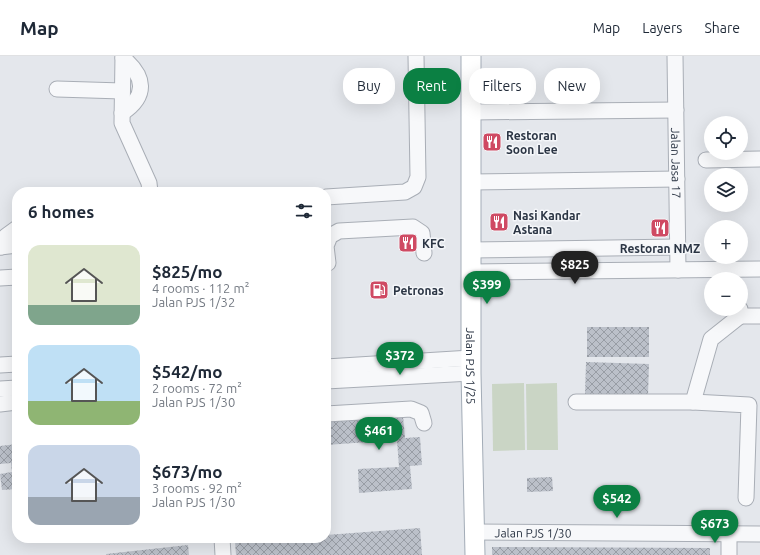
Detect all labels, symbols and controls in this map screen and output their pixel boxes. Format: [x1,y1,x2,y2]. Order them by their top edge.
text: Map [20,17,59,39]
text: Map [593,20,620,36]
text: Layers [642,20,682,36]
text: Share [704,20,740,36]
chip: Buy [343,68,395,104]
chip: Rent [403,68,461,104]
chip: Filters [469,68,536,104]
chip: New [544,68,600,104]
map controls [704,116,748,316]
button: locate [704,116,748,160]
street label: Jalan Jasa 17 [670,127,683,198]
place label: Restoran Soon Lee [506,129,558,156]
restaurant icon: Restoran Soon Lee [481,131,503,153]
button: layers [704,168,748,212]
icon: filters [293,200,315,222]
text: 6 homes [28,202,94,221]
place label: Nasi Kandar Astana [513,209,580,236]
restaurant icon: Nasi Kandar Astana [488,211,510,233]
restaurant icon: Restoran NMZ [649,217,671,239]
button: + [704,220,748,264]
restaurant icon: KFC [397,232,419,254]
place label: KFC [422,237,445,250]
place label: Restoran NMZ [620,242,700,255]
pin: $825 [551,251,599,285]
text: $825 [560,257,590,271]
icon: home [60,261,108,309]
text: $825/mo [152,262,222,281]
pin: $399 [463,271,511,305]
button: − [704,272,748,316]
text: $399 [472,277,502,291]
fuel station icon: Petronas [368,279,390,301]
text: 4 rooms · 112 m² [152,281,249,295]
place label: Petronas [393,284,444,297]
text: Jalan PJS 1/32 [152,295,235,309]
street label: Jalan PJS 1/25 [464,328,478,405]
pin: $372 [376,342,424,376]
text: $372 [385,348,415,362]
icon: home [60,361,108,409]
text: $542/mo [152,362,222,381]
text: 2 rooms · 72 m² [152,381,242,395]
text: Jalan PJS 1/30 [152,395,235,409]
pin: $461 [355,417,403,451]
text: $461 [364,423,394,437]
icon: home [60,461,108,509]
text: $673/mo [152,462,222,481]
text: 3 rooms · 92 m² [152,481,242,495]
pin: $542 [593,485,641,519]
text: $542 [602,491,632,505]
text: Jalan PJS 1/30 [152,495,235,509]
pin: $673 [691,510,739,544]
text: $673 [700,516,730,530]
street label: Jalan PJS 1/30 [494,526,572,539]

